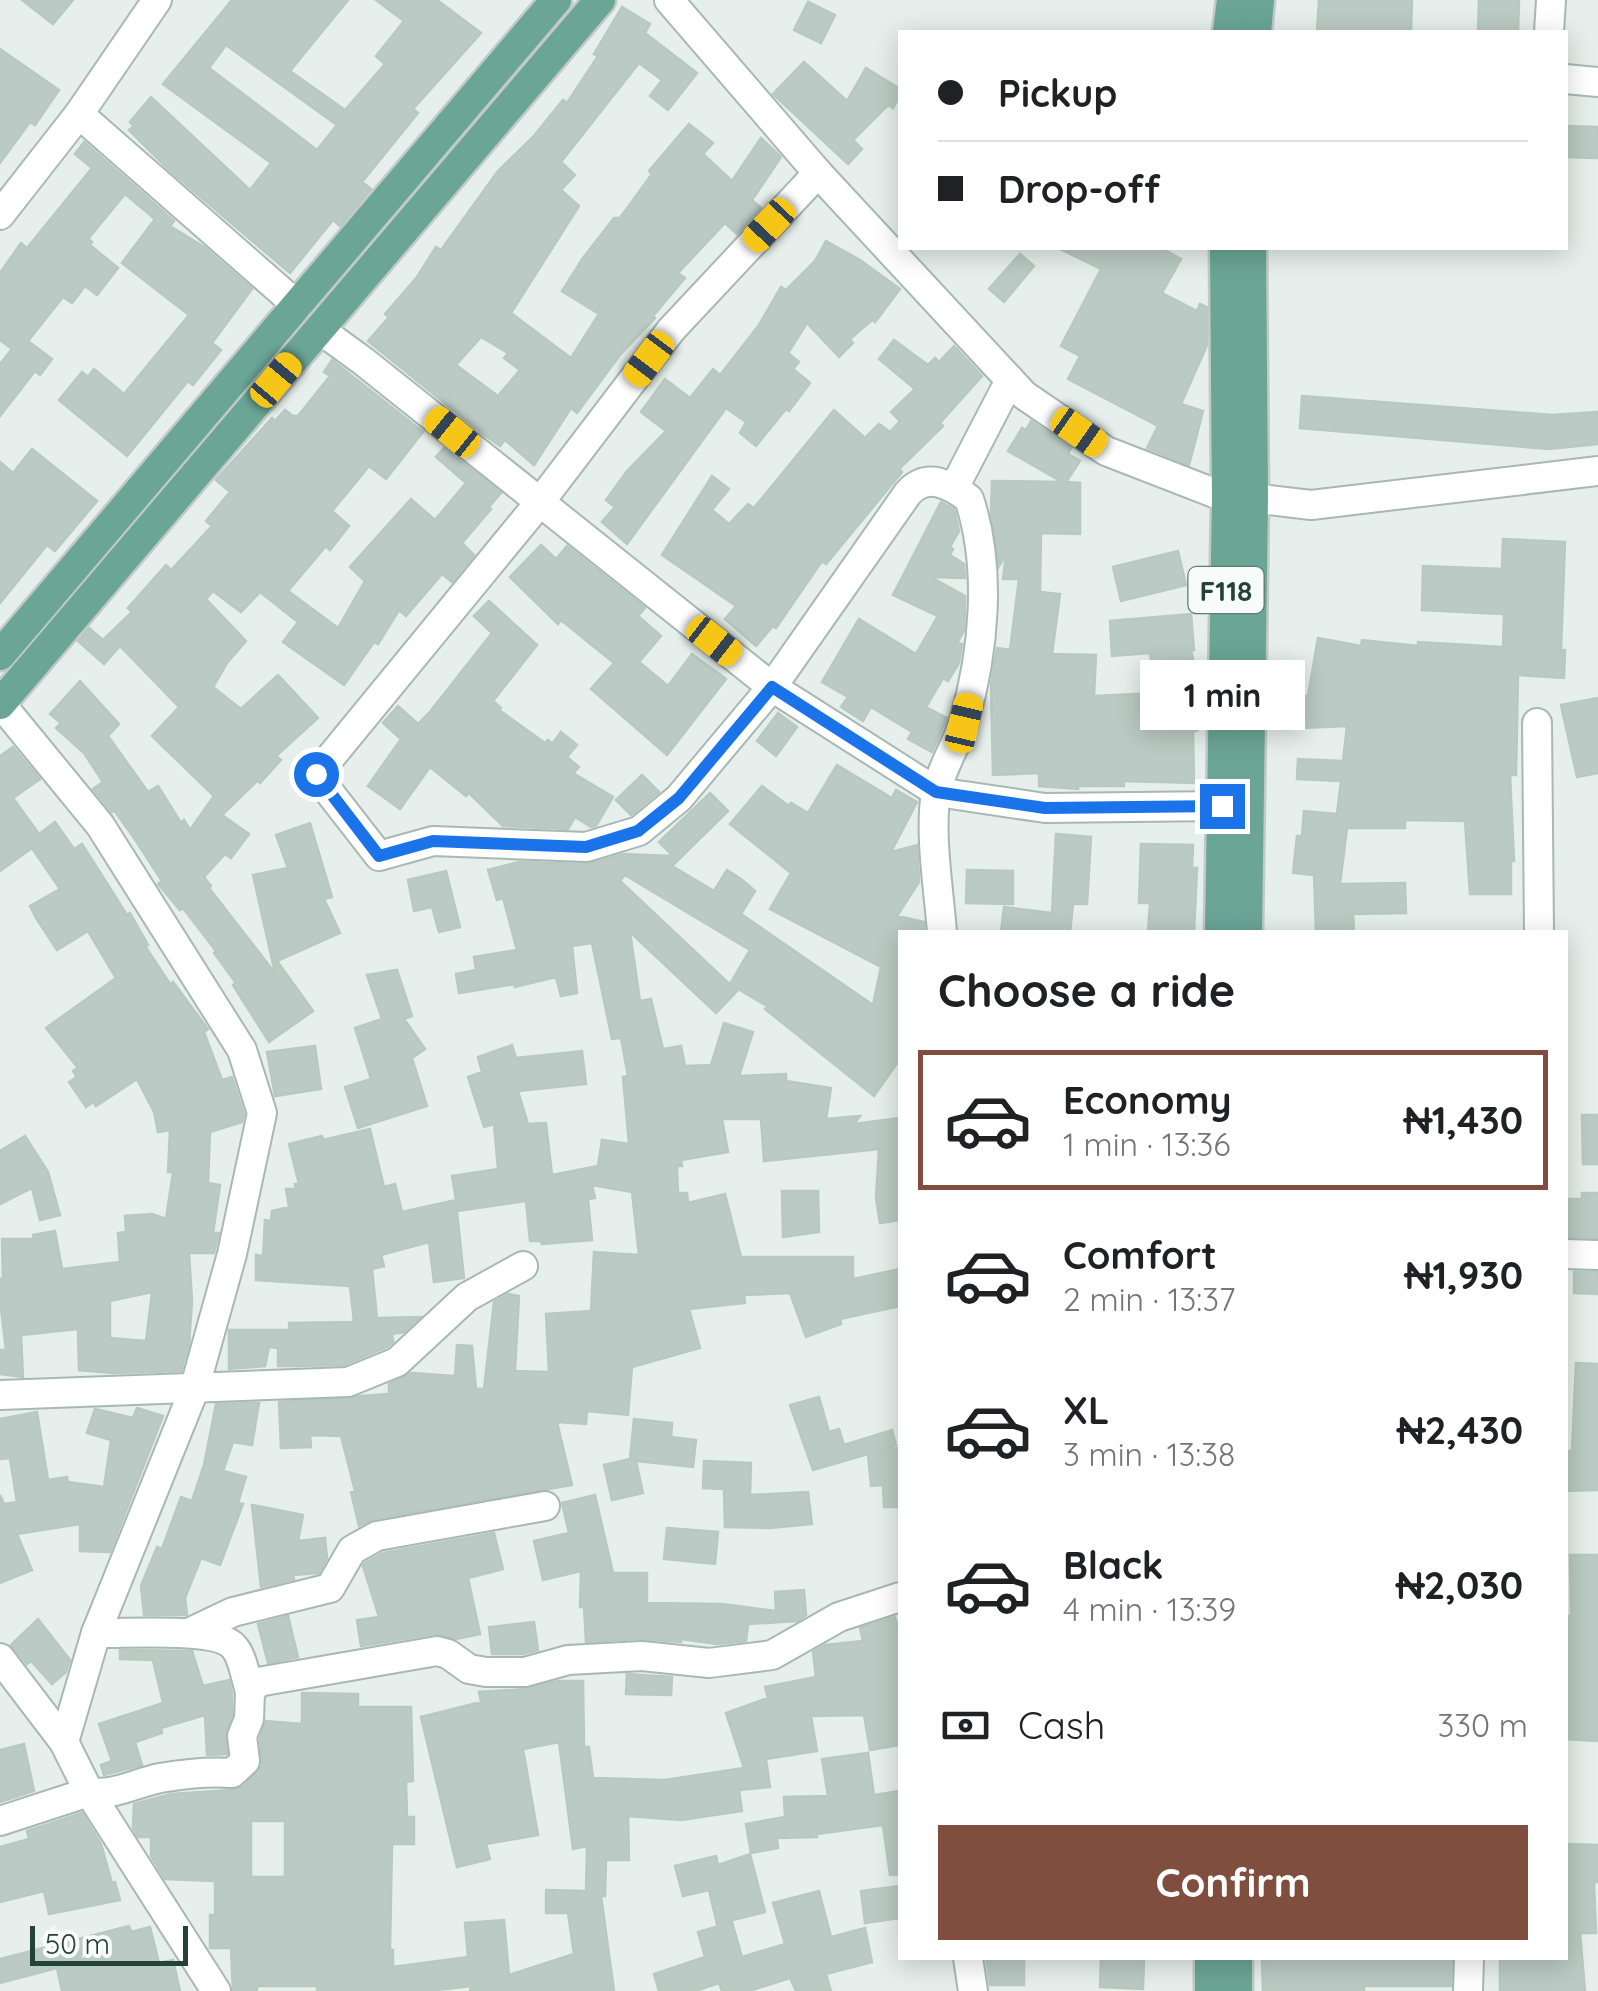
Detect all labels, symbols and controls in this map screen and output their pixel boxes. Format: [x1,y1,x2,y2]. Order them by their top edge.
text: Pickup [998,69,1117,117]
text: Drop-off [998,165,1160,213]
car [738,193,800,257]
car [619,326,679,392]
car [245,347,307,413]
car [419,401,485,463]
car [1046,403,1112,461]
road number: F118 [1188,567,1264,613]
car [681,611,747,671]
callout: 1 min [1140,661,1304,731]
text: 1 min [1184,675,1261,715]
car [943,690,985,756]
route start [294,752,339,797]
route end [1200,784,1245,829]
text: Choose a ride [938,962,1235,1018]
icon: car [943,1075,1033,1165]
text: Economy [1063,1076,1232,1124]
text: ₦1,430 [1404,1096,1523,1144]
text: 1 min · 13:36 [1063,1124,1230,1164]
icon: car [943,1230,1033,1320]
text: Comfort [1063,1231,1217,1279]
text: ₦1,930 [1405,1251,1523,1299]
text: 2 min · 13:37 [1063,1279,1235,1319]
icon: car [943,1385,1033,1475]
text: XL [1063,1386,1109,1434]
text: ₦2,430 [1397,1406,1523,1454]
text: 3 min · 13:38 [1063,1434,1235,1474]
icon: car [943,1540,1033,1630]
text: Black [1063,1541,1163,1589]
text: ₦2,030 [1396,1561,1523,1609]
text: 4 min · 13:39 [1063,1589,1236,1629]
icon: cash [938,1698,993,1753]
text: Cash [1018,1701,1105,1749]
text: 330 m [1438,1705,1528,1745]
button: Confirm [938,1825,1528,1940]
scale bar [30,1921,188,1966]
text: 50 m [45,1926,110,1961]

